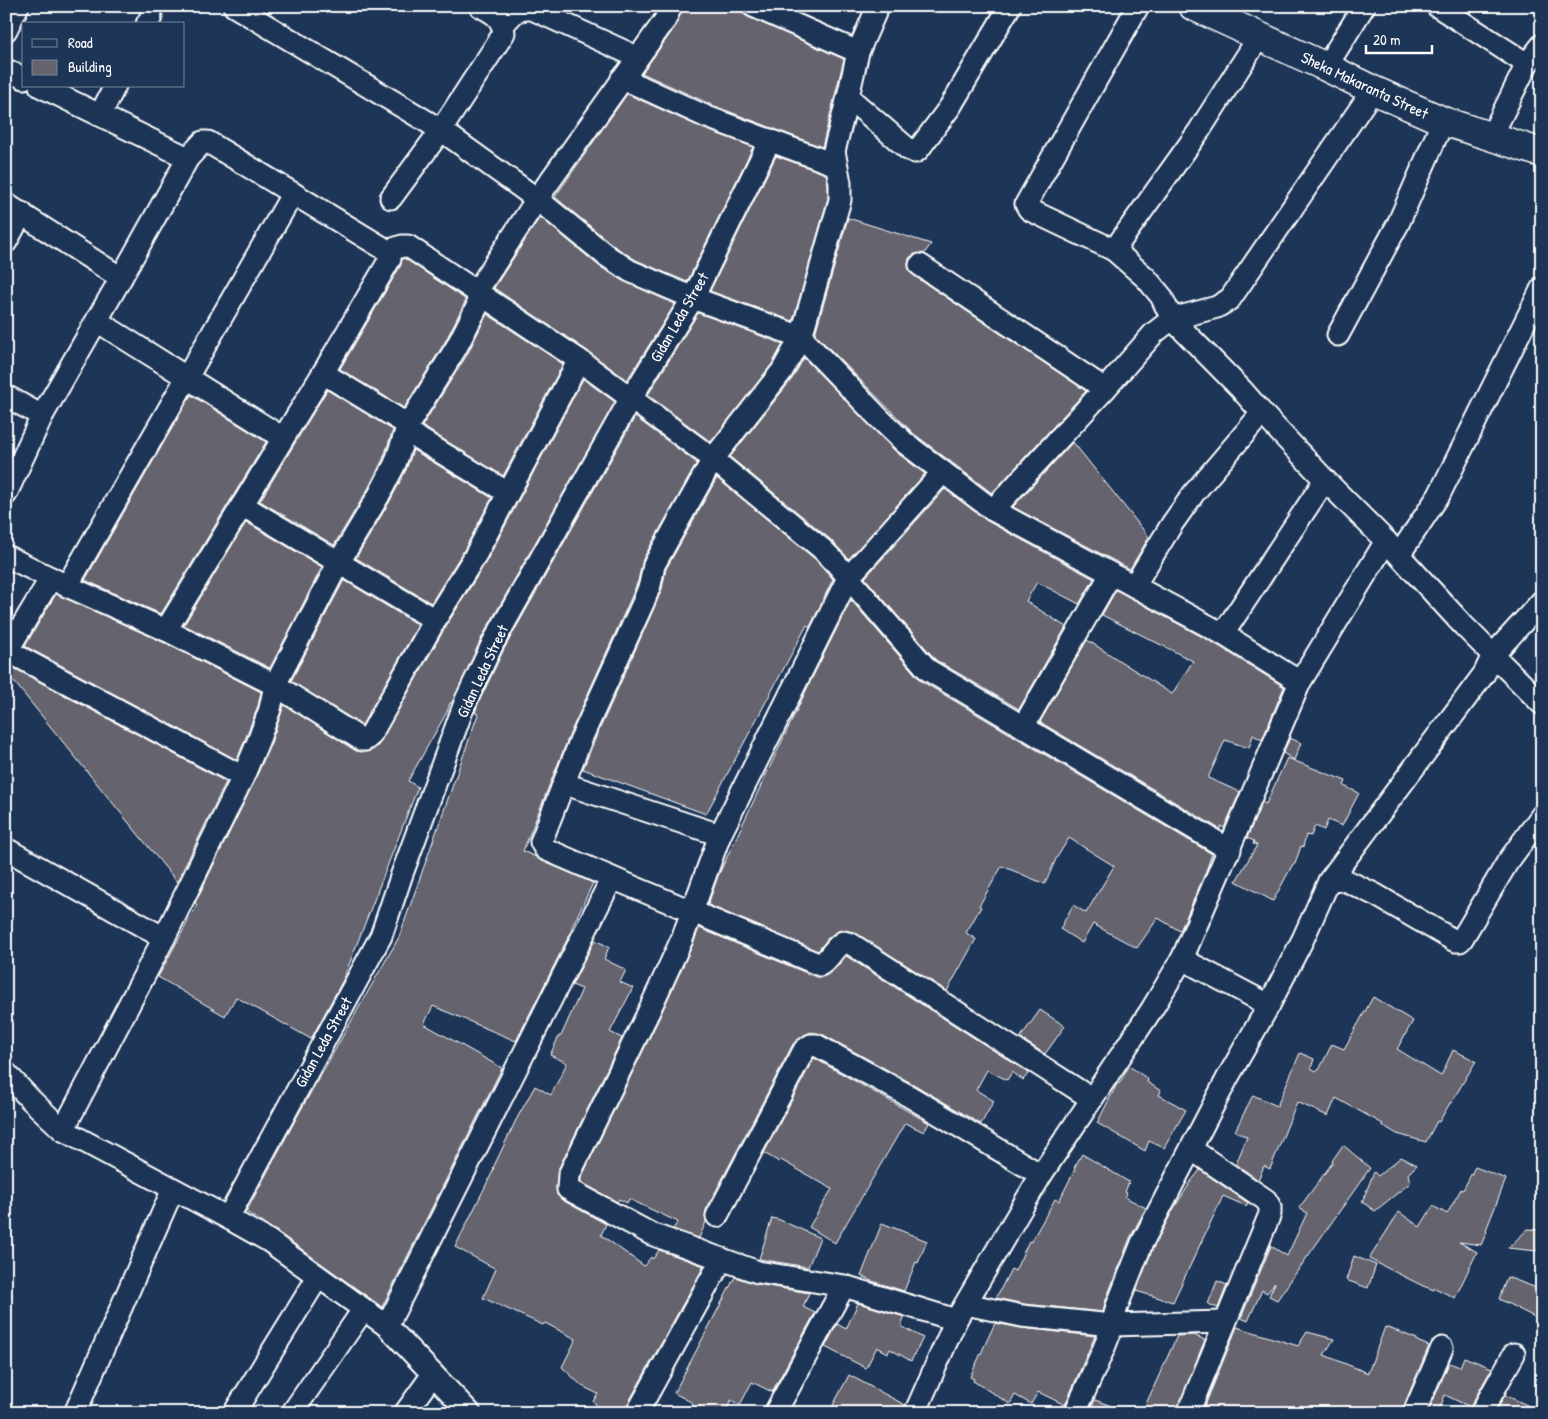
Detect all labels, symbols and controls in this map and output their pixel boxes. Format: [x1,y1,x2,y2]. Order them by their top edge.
legend [22,22,185,88]
scale bar [1366,22,1432,54]
text: 20 m [1373,29,1400,50]
text: Road [68,32,93,53]
street label: Sheka Makaranta Street [1298,46,1433,124]
text: Building [68,56,112,77]
street label: Gidan Leda Street [644,268,714,366]
street label: Gidan Leda Street [451,620,513,721]
street label: Gidan Leda Street [289,992,357,1091]

